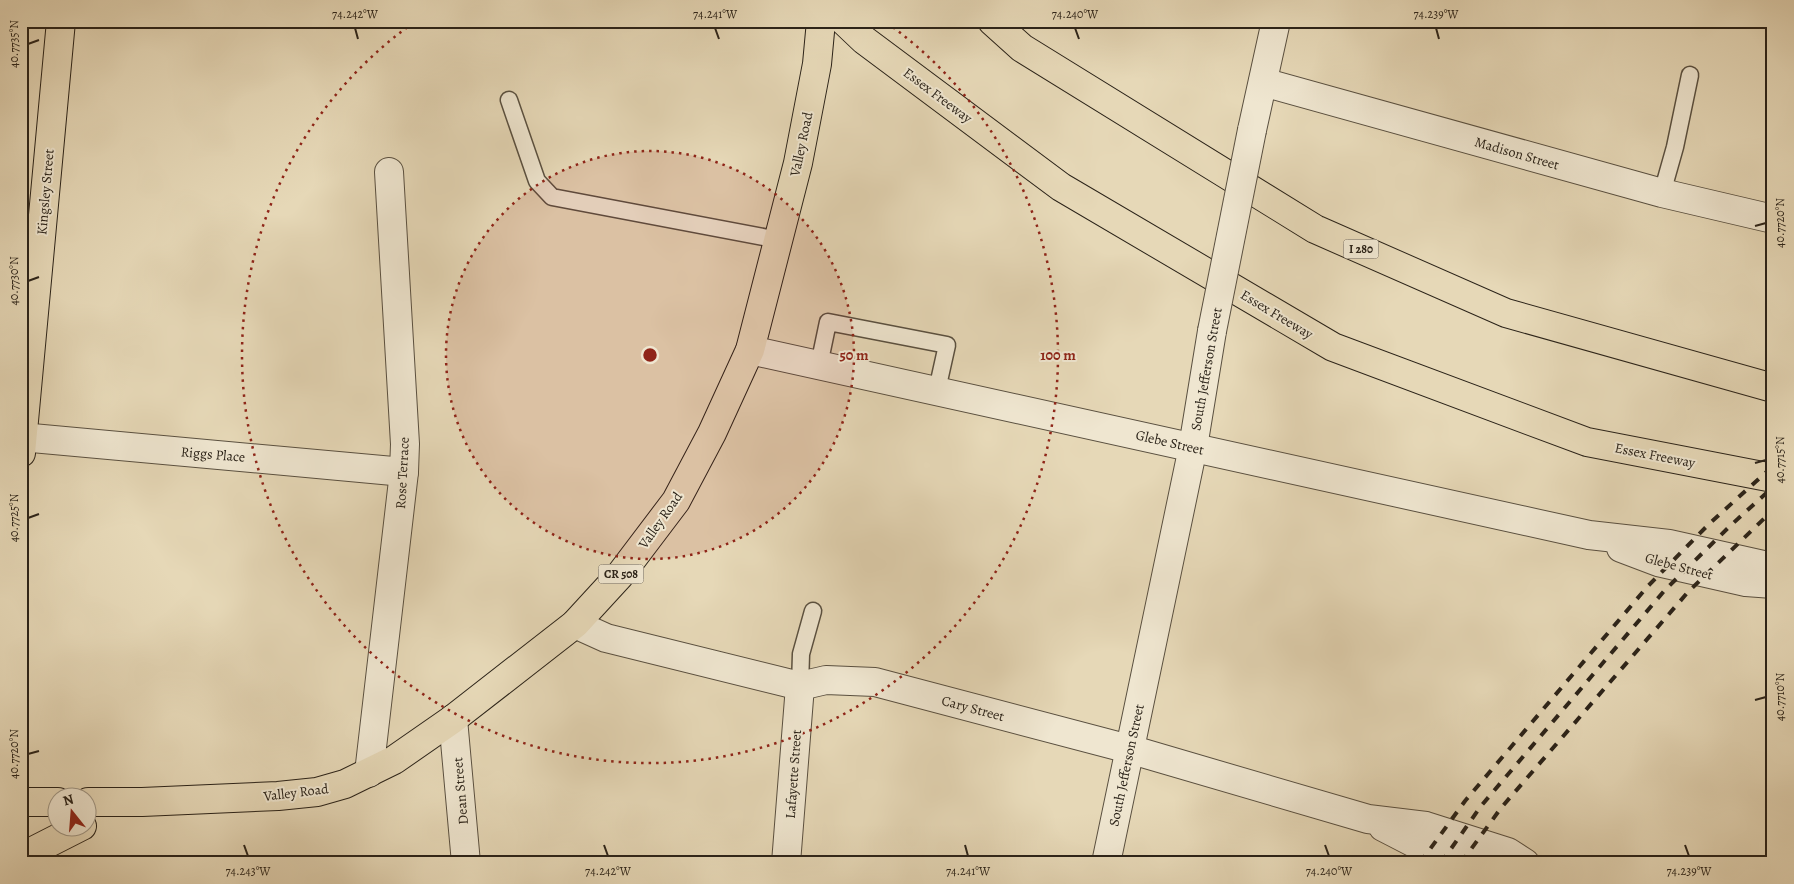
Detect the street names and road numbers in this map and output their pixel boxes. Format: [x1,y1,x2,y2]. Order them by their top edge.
street label: Essex Freeway [899,63,977,128]
street label: Valley Road [785,110,818,179]
street label: Madison Street [1472,132,1562,175]
street label: Kingsley Street [32,148,59,236]
road number: I 280 [1344,240,1378,258]
street label: Essex Freeway [1237,285,1317,344]
street label: South Jefferson Street [1186,306,1227,432]
street label: Glebe Street [1134,425,1206,460]
street label: Rose Terrace [391,437,414,509]
street label: Essex Freeway [1613,438,1698,473]
street label: Riggs Place [180,442,246,467]
street label: Valley Road [633,488,687,553]
street label: Glebe Street [1643,548,1715,585]
road number: CR 508 [598,564,644,584]
street label: Cary Street [939,691,1007,726]
street label: South Jefferson Street [1104,702,1149,828]
street label: Lafayette Street [781,728,806,819]
street label: Dean Street [448,756,473,825]
street label: Valley Road [262,779,330,806]

